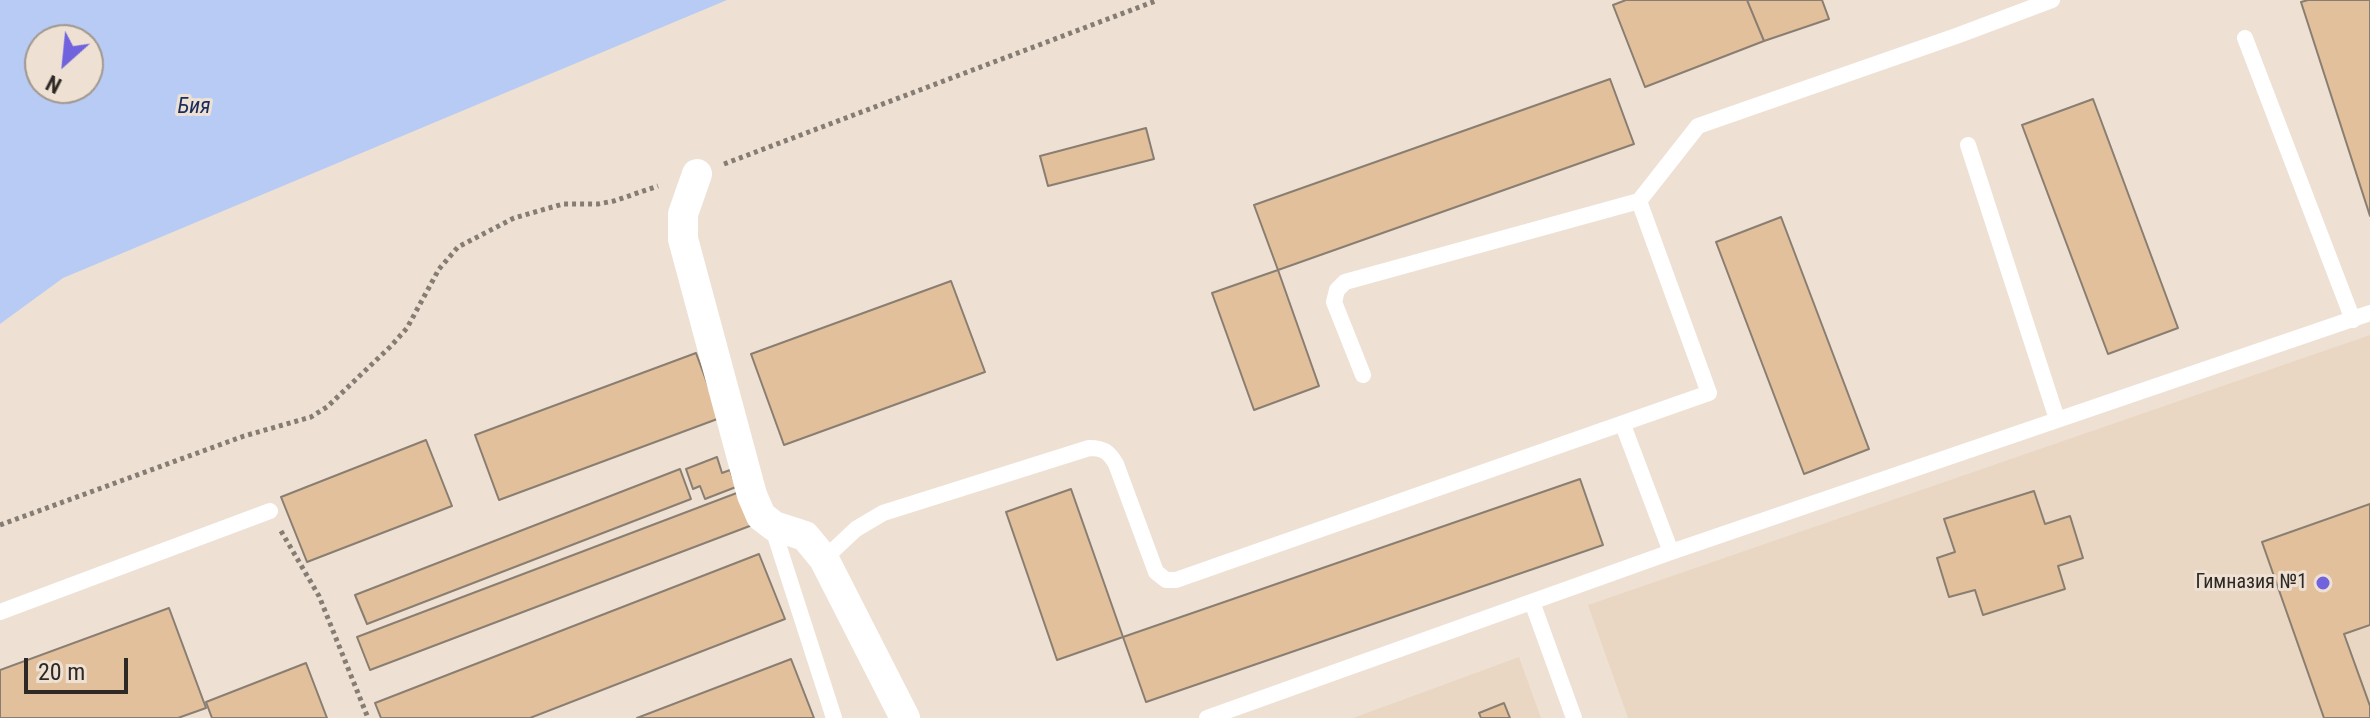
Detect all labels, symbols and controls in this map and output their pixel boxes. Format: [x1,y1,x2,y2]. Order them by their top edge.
north arrow [24,24,104,104]
text: N [42,70,65,98]
water label: Бия [178,94,210,120]
place label: Гимназия №1 [2195,571,2307,595]
marker: Гимназия №1 [2314,574,2332,592]
scale bar [28,642,132,692]
text: 20 m [38,658,85,686]

